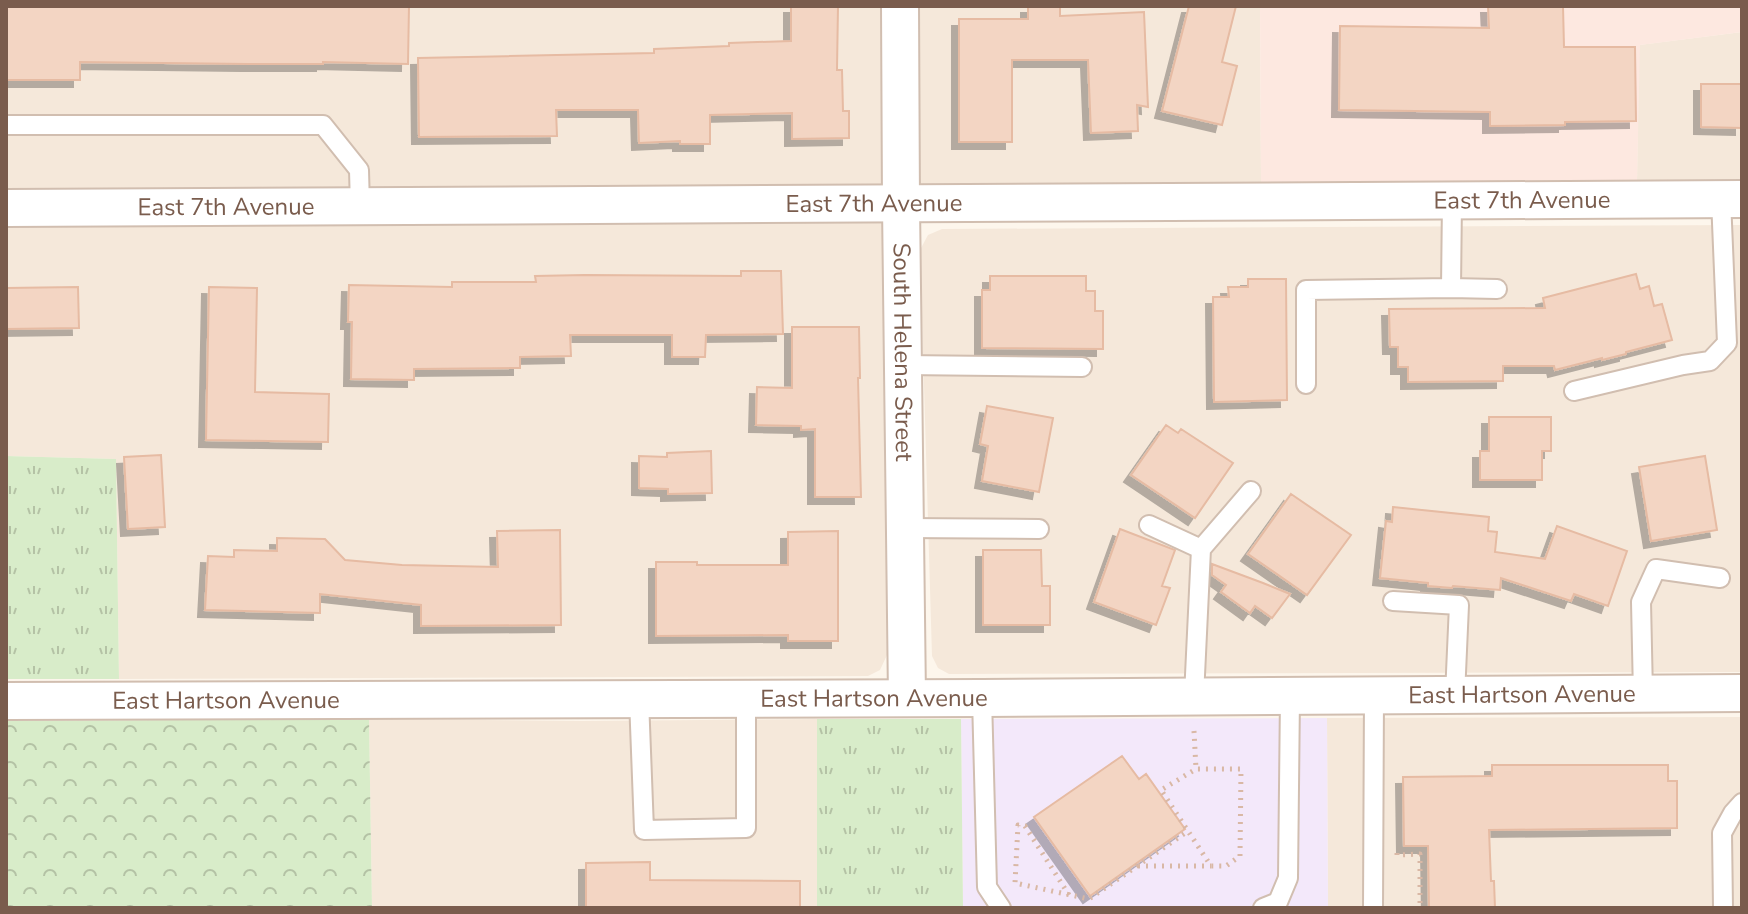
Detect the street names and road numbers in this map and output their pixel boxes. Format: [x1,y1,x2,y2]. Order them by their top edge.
street label: East 7th Avenue [1433,184,1611,217]
street label: East 7th Avenue [785,187,963,220]
street label: East 7th Avenue [137,190,315,223]
street label: South Helena Street [885,242,920,462]
street label: East Hartson Avenue [1408,678,1636,711]
street label: East Hartson Avenue [760,682,988,715]
street label: East Hartson Avenue [112,684,340,717]

